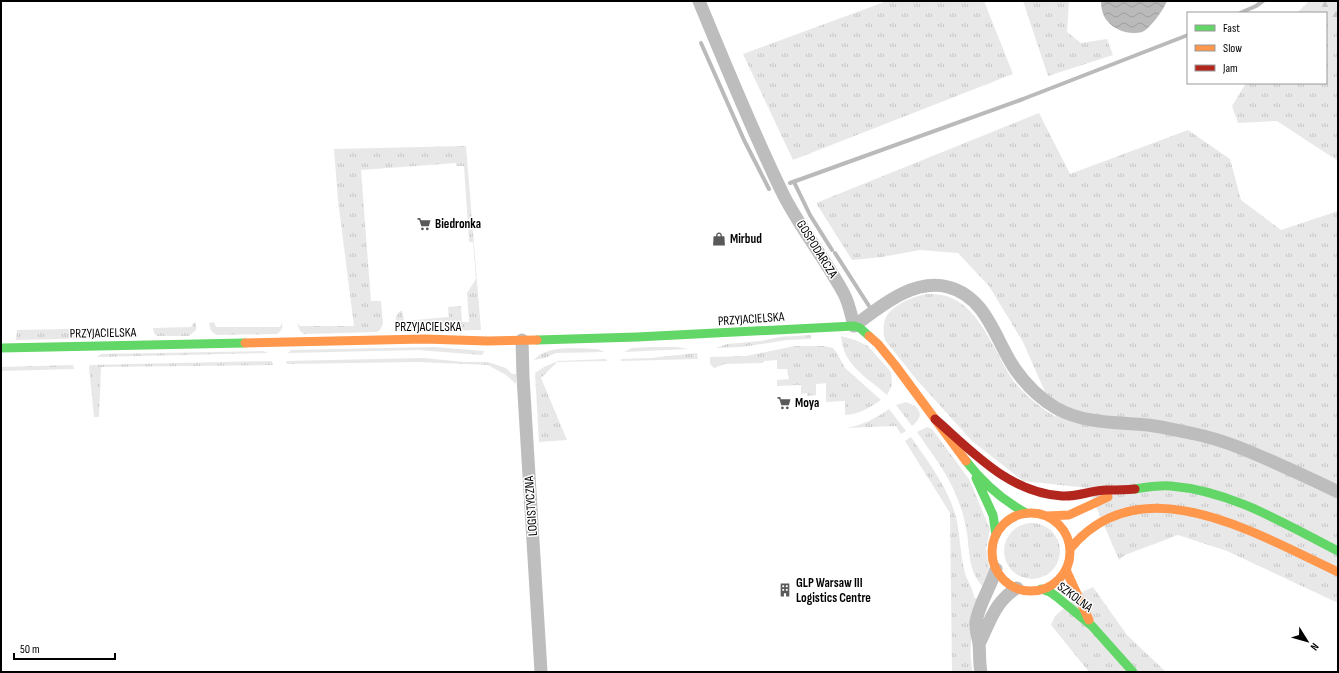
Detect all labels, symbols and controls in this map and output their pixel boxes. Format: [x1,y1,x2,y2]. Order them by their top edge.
legend [1187,12,1327,84]
text: Fast [1223,21,1240,36]
text: Slow [1223,41,1242,56]
text: Jam [1222,61,1238,76]
supermarket icon: Biedronka [416,216,432,232]
place label: Biedronka [435,216,481,232]
street label: GOSPODARCZA [793,217,841,281]
shop icon: Mirbud [711,231,727,247]
place label: Mirbud [730,231,762,247]
street label: PRZYJACIELSKA [717,309,785,329]
street label: PRZYJACIELSKA [395,319,462,335]
street label: PRZYJACIELSKA [70,324,137,342]
supermarket icon: Moya [776,395,792,411]
place label: Moya [795,395,819,411]
street label: LOGISTYCZNA [521,475,541,536]
place label: GLP Warsaw III Logistics Centre [796,575,871,606]
street label: SZKOLNA [1054,579,1096,616]
building icon: GLP Warsaw III Logistics Centre [777,582,793,598]
north arrow [1287,621,1327,661]
scale bar [14,635,115,661]
text: N [1308,640,1322,653]
text: 50 m [20,642,40,657]

